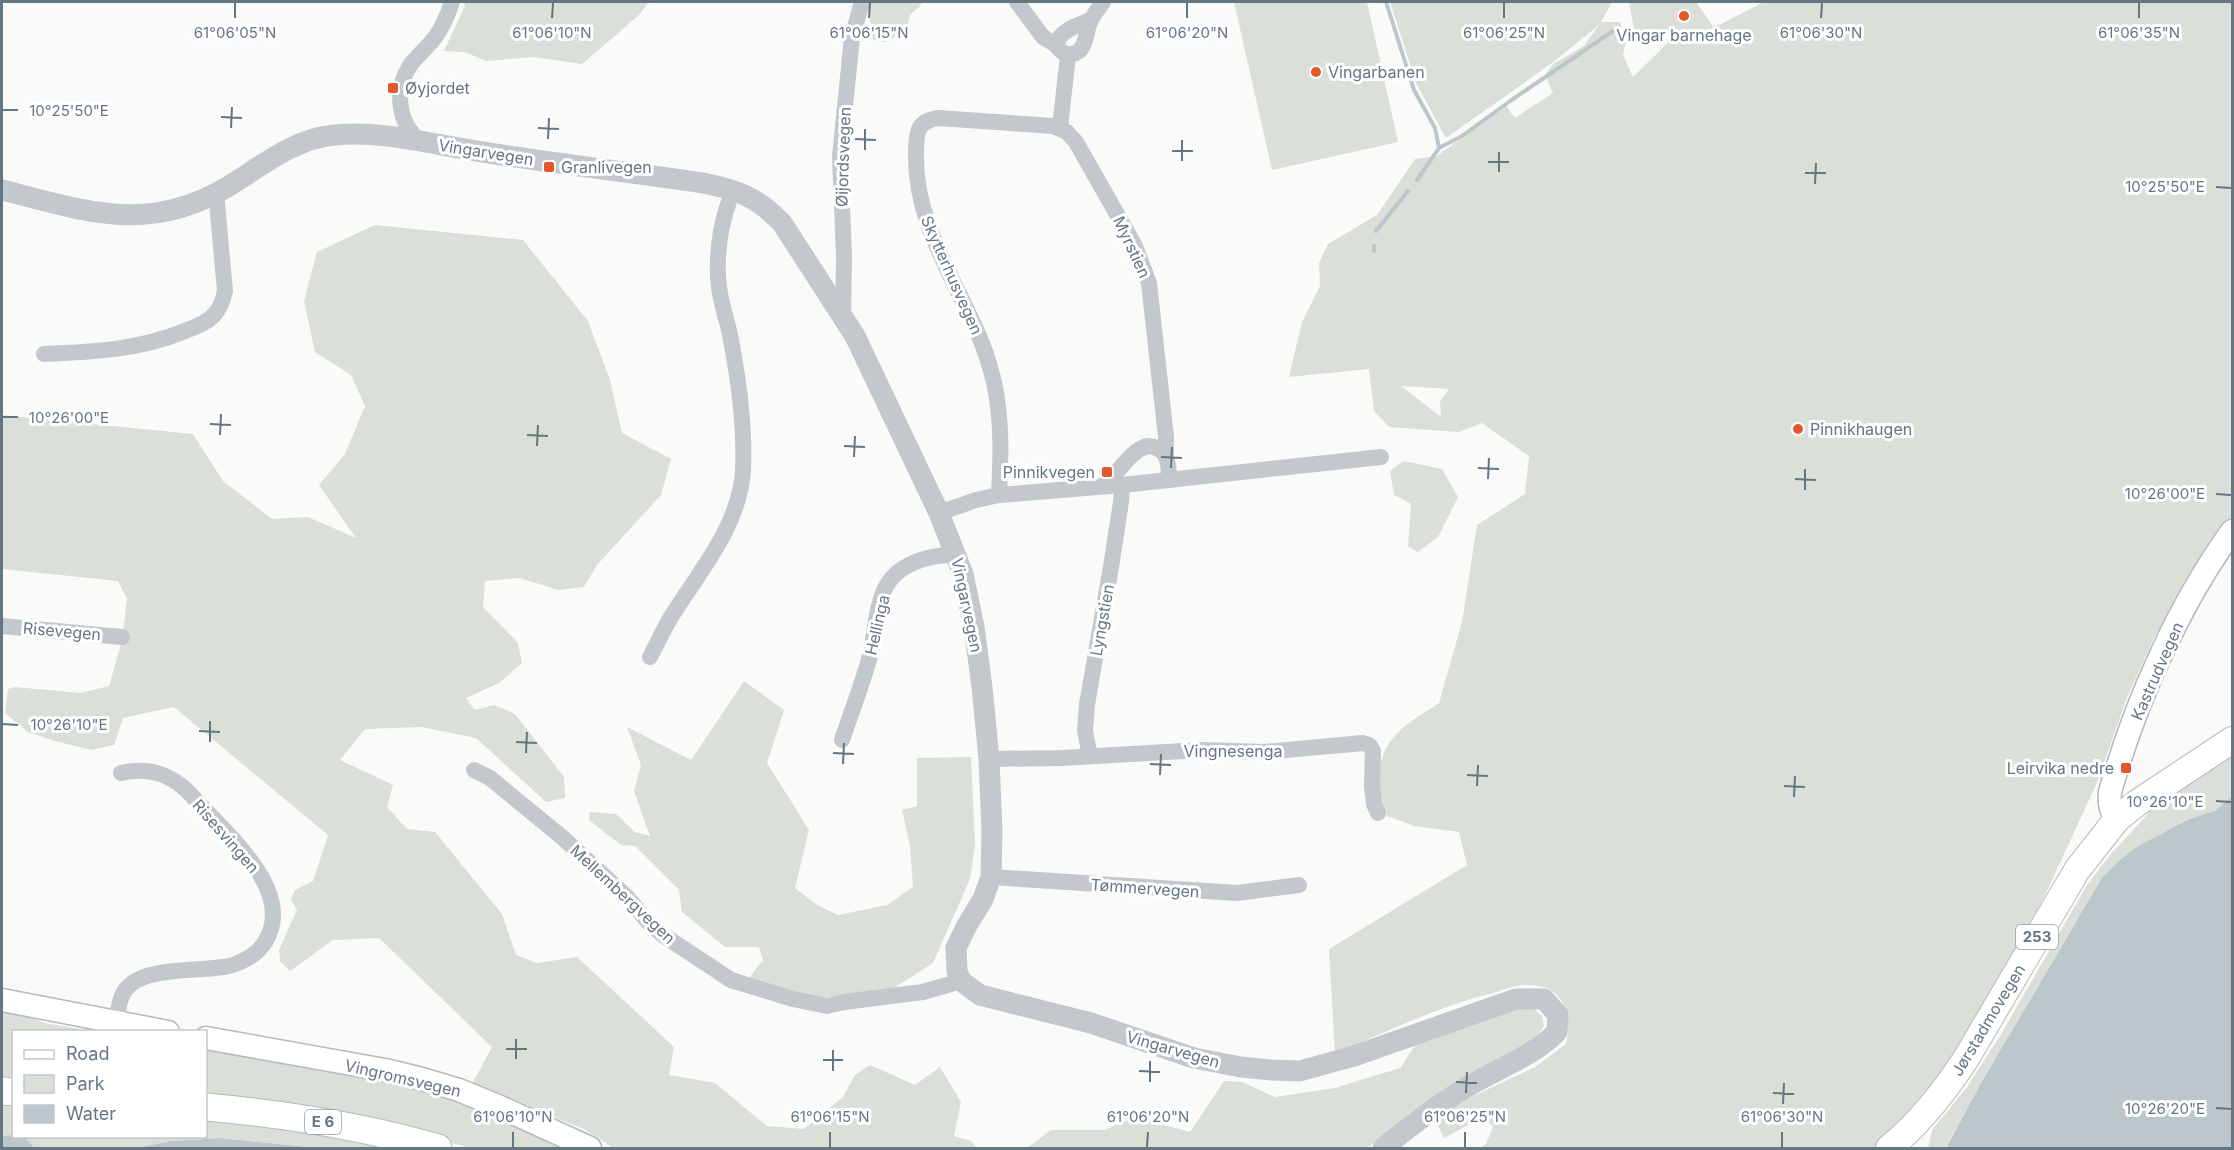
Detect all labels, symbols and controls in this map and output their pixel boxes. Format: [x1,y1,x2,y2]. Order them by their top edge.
marker: Vingar barnehage [1677,9,1691,23]
text: 61°06'05"N [194,23,276,42]
text: 61°06'10"N [512,23,592,42]
text: 61°06'15"N [829,23,909,42]
text: 61°06'20"N [1146,23,1228,42]
text: 61°06'25"N [1463,23,1545,42]
text: 61°06'30"N [1780,23,1862,42]
text: 61°06'35"N [2098,23,2180,42]
place label: Vingar barnehage [1616,25,1752,45]
place label: Vingarbanen [1328,62,1425,82]
marker: Vingarbanen [1309,65,1323,79]
place label: Øyjordet [405,78,470,98]
marker: Øyjordet [386,81,400,95]
text: 10°25'50"E [29,101,109,120]
street label: Øijordsvegen [831,107,855,207]
street label: Vingarvegen [437,135,535,169]
place label: Granlivegen [561,157,652,177]
marker: Granlivegen [542,160,556,174]
text: 10°25'50"E [2125,177,2205,196]
street label: Skytterhusvegen [917,213,987,337]
street label: Myrstien [1109,213,1155,281]
text: 10°26'00"E [29,408,109,427]
place label: Pinnikhaugen [1810,419,1912,439]
marker: Pinnikhaugen [1791,422,1805,436]
place label: Pinnikvegen [1003,462,1095,482]
marker: Pinnikvegen [1100,465,1114,479]
text: 10°26'00"E [2125,484,2205,503]
street label: Vingarvegen [947,556,987,654]
street label: Lyngstien [1086,583,1118,657]
street label: Hellinga [860,593,894,657]
street label: Risevegen [22,618,102,644]
street label: Kastrudvegen [2126,619,2188,723]
text: 10°26'10"E [31,715,107,734]
street label: Vingnesenga [1184,741,1282,761]
place label: Leirvika nedre [2007,758,2114,778]
marker: Leirvika nedre [2119,761,2133,775]
text: 10°26'10"E [2127,792,2203,811]
street label: Risesvingen [188,795,264,877]
street label: Mellembergvegen [566,840,680,948]
street label: Tømmervegen [1090,874,1200,902]
road number: 253 [2016,925,2058,949]
street label: Jørstadmovegen [1947,960,2029,1080]
street label: Vingarvegen [1124,1026,1222,1072]
legend [12,1030,207,1138]
text: Road [66,1043,109,1064]
street label: Vingromsvegen [343,1055,463,1101]
text: Park [66,1073,105,1094]
text: 10°26'20"E [2125,1099,2205,1118]
text: Water [66,1103,116,1124]
text: 61°06'10"N [473,1107,553,1126]
text: 61°06'15"N [790,1107,870,1126]
text: 61°06'20"N [1107,1107,1189,1126]
text: 61°06'25"N [1424,1107,1506,1126]
text: 61°06'30"N [1741,1107,1823,1126]
road number: E 6 [305,1110,341,1134]

